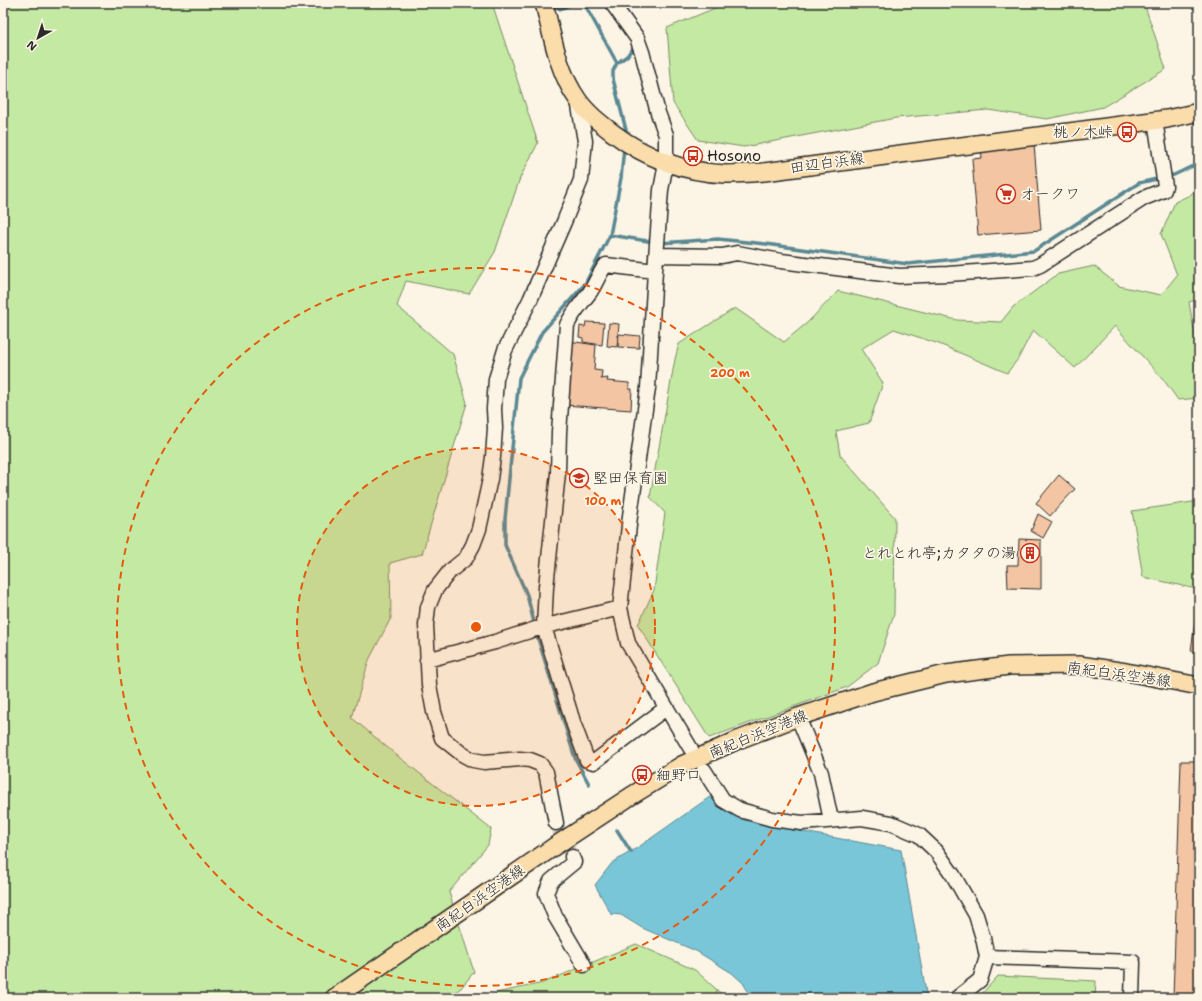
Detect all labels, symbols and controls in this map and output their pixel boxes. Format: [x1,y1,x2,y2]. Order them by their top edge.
north arrow [18,18,58,58]
text: N [24,37,40,54]
bus stop icon: 桃ノ木峠 [1116,121,1138,143]
place label: 桃ノ木峠 [1053,122,1113,142]
bus stop icon: Hosono [682,145,704,167]
place label: Hosono [707,146,761,166]
street label: 田辺白浜線 [788,148,866,178]
supermarket icon: オークワ [995,183,1017,205]
place label: オークワ [1020,184,1080,204]
text: 200 m [710,365,750,381]
school or university icon: 堅田保育園 [568,467,590,489]
place label: 堅田保育園 [593,468,668,488]
text: 100 m [585,493,622,509]
building icon: とれとれ亭;カタタの湯 [1019,542,1041,564]
place label: とれとれ亭;カタタの湯 [862,543,1016,563]
centre of rings [469,620,483,634]
street label: 南紀白浜空港線 [1066,657,1172,691]
street label: 南紀白浜空港線 [706,705,810,763]
bus stop icon: 細野口 [631,764,653,786]
place label: 細野口 [656,765,701,785]
street label: 南紀白浜空港線 [431,860,529,936]

